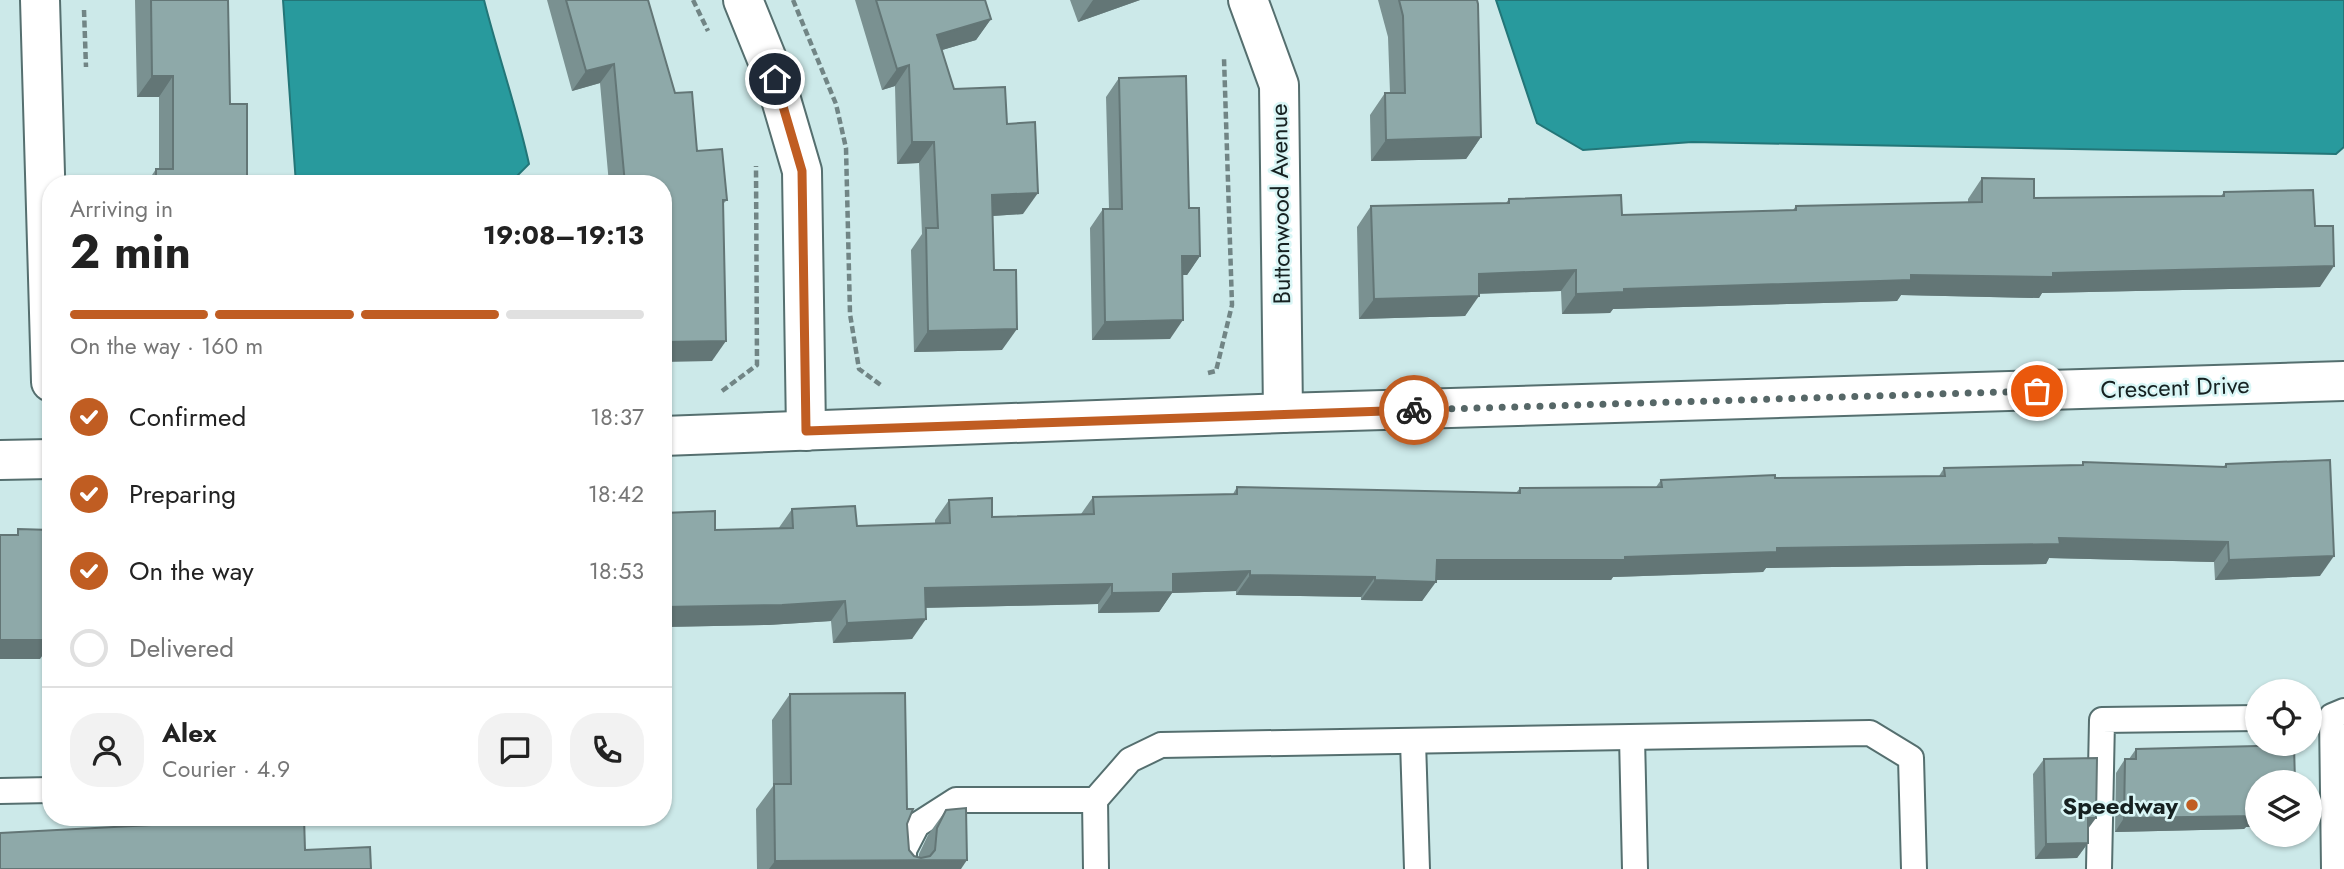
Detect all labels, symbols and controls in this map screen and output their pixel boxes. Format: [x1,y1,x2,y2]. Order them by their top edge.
pin [745,49,805,109]
icon: home [756,60,794,98]
street label: Buttonwood Avenue [1261,103,1299,305]
text: Arriving in [70,192,173,226]
text: 19:08–19:13 [483,216,644,254]
text: 2 min [70,219,191,285]
text: On the way · 160 m [70,329,263,363]
pin [2007,361,2067,421]
street label: Crescent Drive [2100,367,2250,407]
icon: bag [2018,372,2056,410]
courier [1379,375,1449,445]
icon: bike [1395,391,1433,429]
icon: check [70,398,108,436]
text: Confirmed [129,398,246,436]
text: 18:37 [590,400,644,434]
icon: check [70,475,108,513]
text: Preparing [129,475,236,513]
text: 18:42 [588,477,644,511]
icon: check [70,552,108,590]
text: On the way [129,552,254,590]
text: 18:53 [589,554,644,588]
text: Delivered [129,629,234,667]
map controls [2245,679,2322,847]
button: locate [2245,679,2322,756]
button: person [70,713,144,787]
button: chat [478,713,552,787]
button: phone [570,713,644,787]
text: Alex [162,714,216,752]
text: Courier · 4.9 [162,752,290,786]
button: layers [2245,770,2322,847]
place label: Speedway [2062,788,2178,823]
marker: Speedway [2184,797,2200,813]

